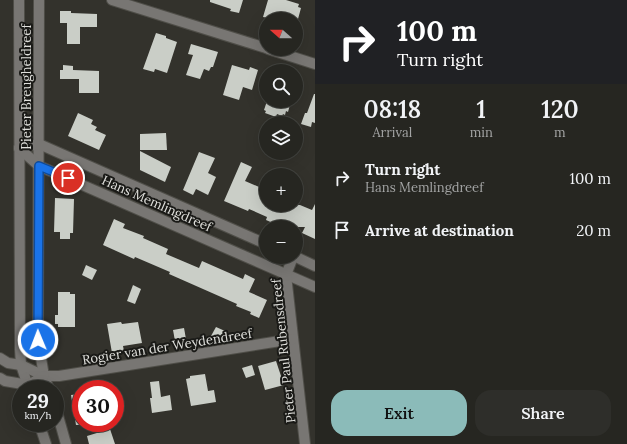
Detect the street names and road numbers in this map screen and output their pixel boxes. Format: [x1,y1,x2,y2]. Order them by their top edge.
street label: Pieter Breugheldreef [18,23,35,150]
street label: Hans Memlingdreef [99,172,216,236]
street label: Pieter Paul Rubensdreef [267,276,300,424]
street label: Rogier van der Weydendreef [81,324,255,368]

